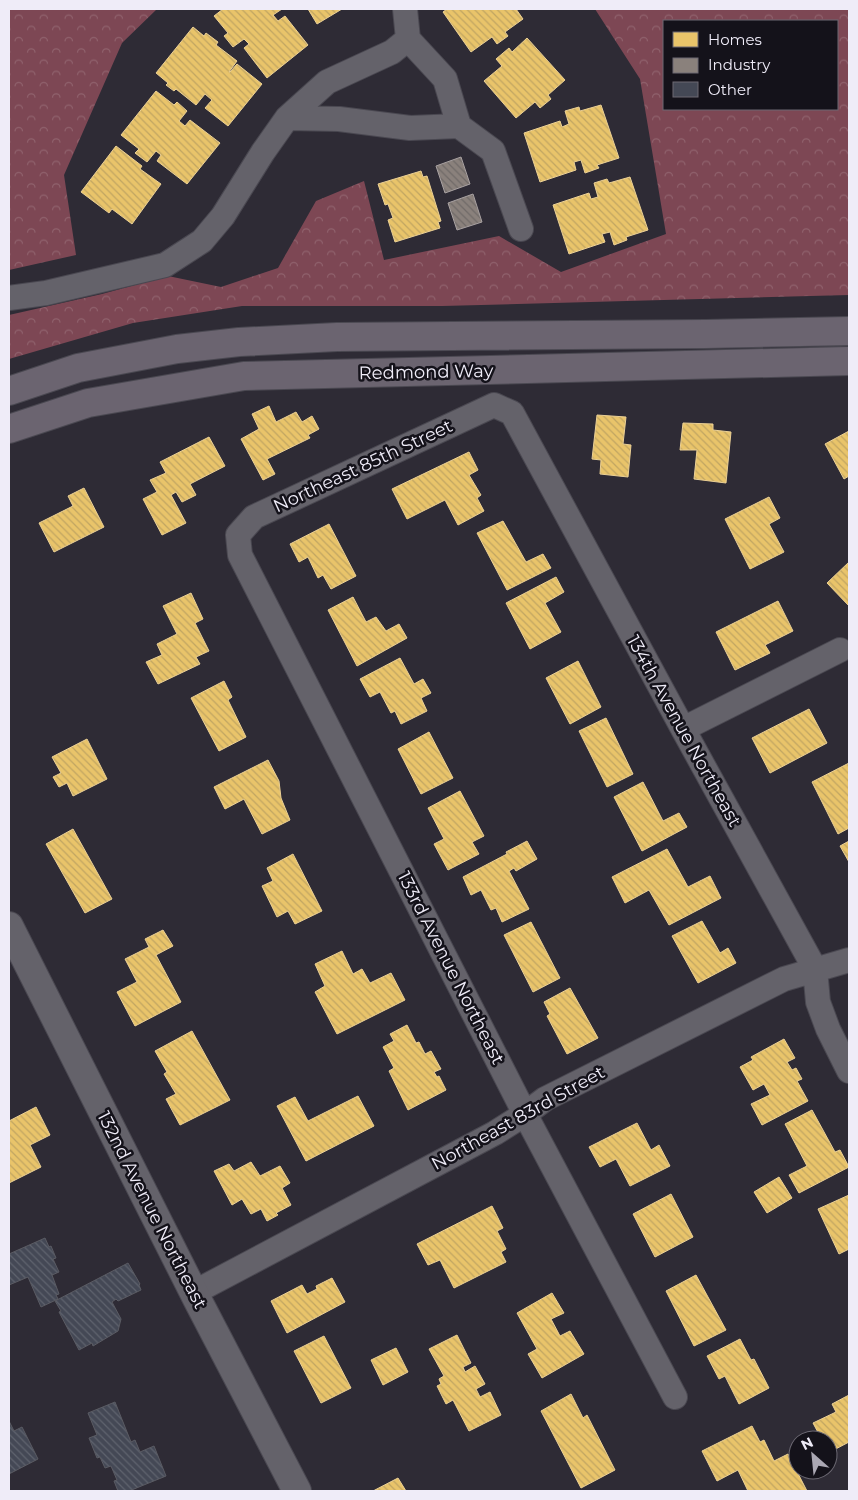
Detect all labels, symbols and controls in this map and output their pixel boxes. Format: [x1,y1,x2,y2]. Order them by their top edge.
legend [663,20,838,110]
text: Homes [708,30,762,49]
text: Industry [708,55,771,74]
text: Other [708,80,752,99]
street label: Redmond Way [359,360,494,384]
street label: Northeast 85th Street [270,415,456,517]
street label: 134th Avenue Northeast [622,631,746,831]
street label: 133rd Avenue Northeast [393,868,509,1068]
street label: Northeast 83rd Street [427,1061,609,1175]
street label: 132nd Avenue Northeast [93,1108,211,1312]
north arrow [788,1430,838,1480]
text: N [798,1433,816,1454]

